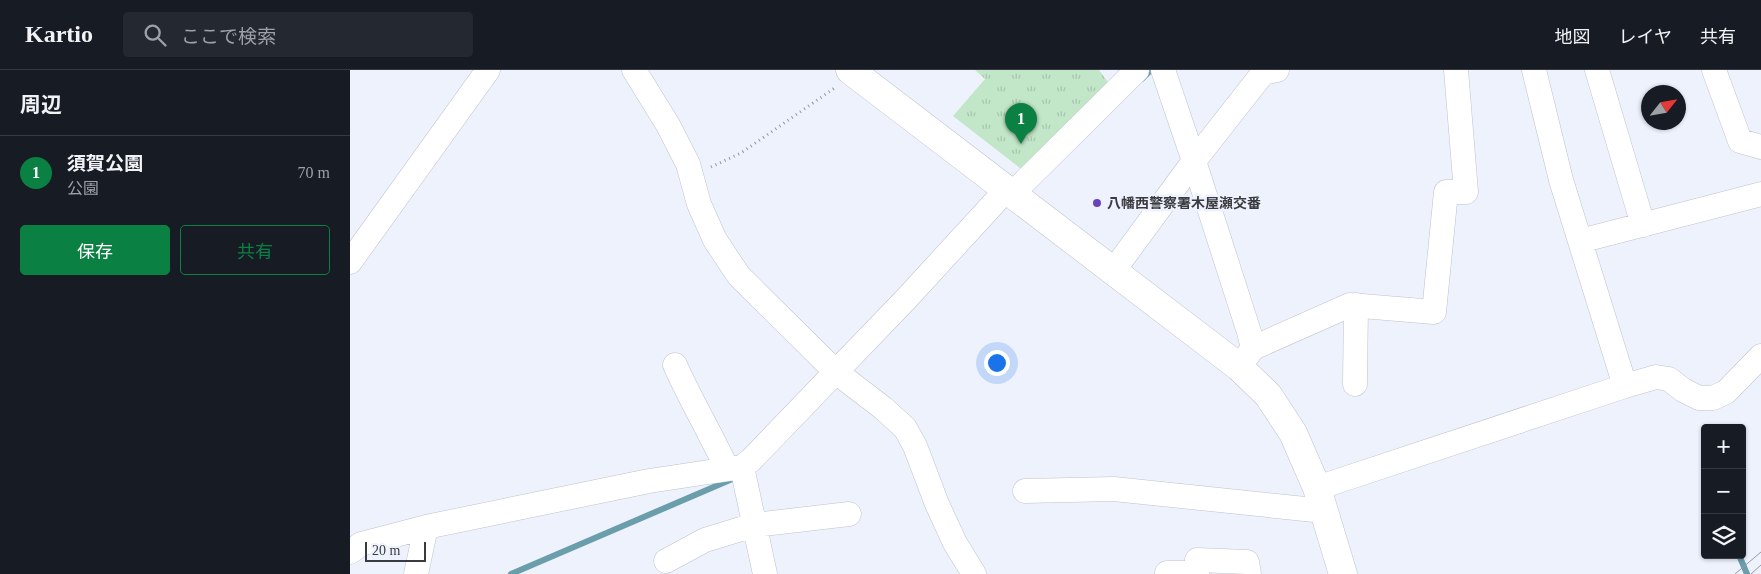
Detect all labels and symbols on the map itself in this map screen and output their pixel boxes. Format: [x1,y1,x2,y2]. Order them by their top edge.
north arrow [1641,85,1686,130]
pin: 1 [1005,103,1037,144]
place label: 八幡西警察署木屋瀬交番 [1107,196,1261,211]
marker: 八幡西警察署木屋瀬交番 [1091,197,1103,209]
your location [984,350,1010,376]
scale bar [365,539,426,562]

